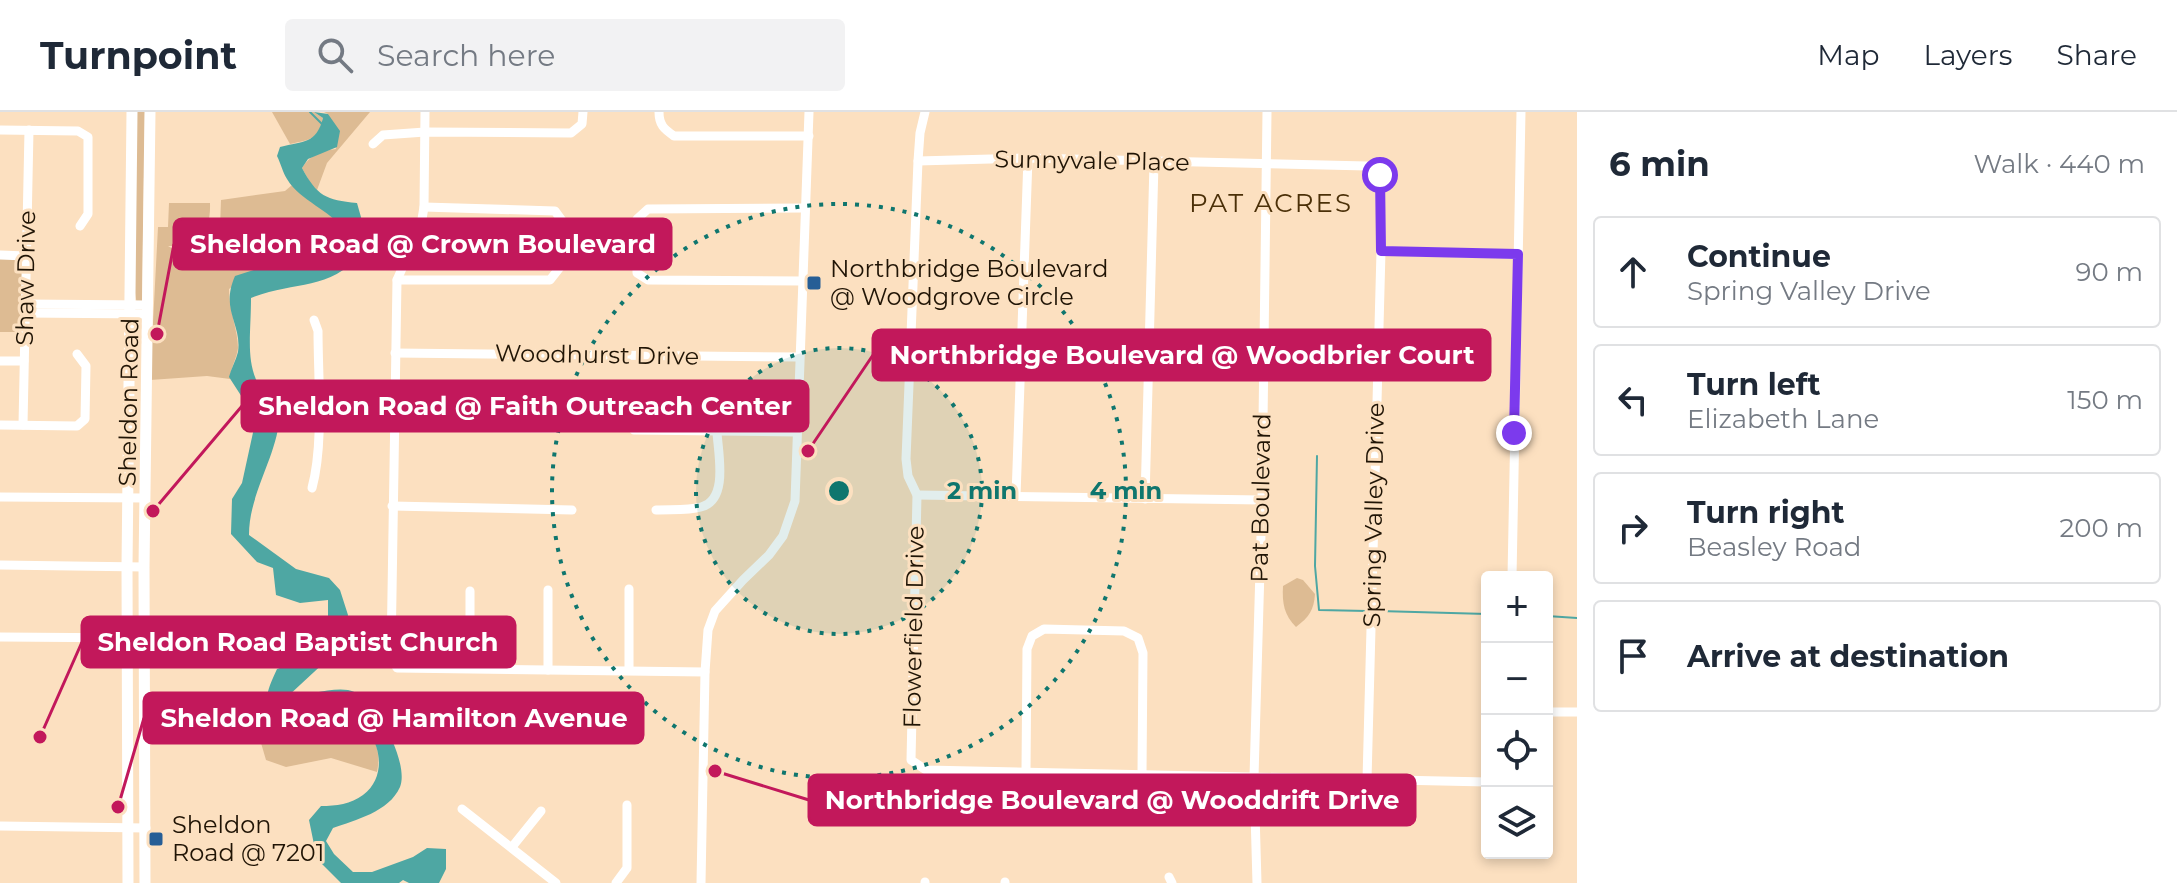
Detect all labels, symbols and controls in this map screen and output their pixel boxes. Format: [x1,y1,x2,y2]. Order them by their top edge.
search box [285,19,845,91]
text: Turnpoint [40,32,237,79]
icon: search [313,33,357,77]
text: Search here [377,37,555,74]
text: Map [1817,38,1880,72]
text: Layers [1924,38,2013,72]
text: Share [2057,38,2137,72]
text: 6 min [1609,143,1710,185]
street label: Sunnyvale Place [994,144,1190,177]
text: Walk · 440 m [1974,148,2145,180]
route start [1362,157,1398,193]
district label: PAT ACRES [1189,187,1353,219]
street label: Shaw Drive [10,210,41,346]
callout: Sheldon Road @ Crown Boulevard [174,219,671,269]
text: Sheldon Road @ Crown Boulevard [190,228,656,260]
text: Continue [1687,238,1831,275]
icon: ahead [1611,250,1655,294]
place label: Northbridge Boulevard @ Woodgrove Circle [830,254,1108,311]
text: 90 m [2076,256,2143,288]
marker: Northbridge Boulevard @ Woodgrove Circle [805,274,823,292]
text: Spring Valley Drive [1687,275,1931,307]
street label: Sheldon Road [113,317,144,486]
callout: Northbridge Boulevard @ Woodbrier Court [873,330,1490,380]
street label: Woodhurst Drive [495,338,699,371]
text: Northbridge Boulevard @ Woodbrier Court [890,339,1474,371]
text: Turn left [1687,366,1820,403]
icon: left [1611,378,1655,422]
callout: Sheldon Road @ Faith Outreach Center [242,381,808,431]
text: 150 m [2067,384,2143,416]
text: Sheldon Road @ Faith Outreach Center [258,390,792,422]
street label: Spring Valley Drive [1357,402,1390,628]
text: Elizabeth Lane [1687,403,1879,435]
street label: Pat Boulevard [1245,413,1276,583]
route end [1496,415,1532,451]
text: 2 min [947,476,1017,505]
text: 4 min [1090,476,1162,505]
centre of rings [825,477,853,505]
text: Turn right [1687,494,1844,531]
icon: right [1611,506,1655,550]
text: 200 m [2059,512,2143,544]
street label: Flowerfield Drive [897,525,930,729]
text: Beasley Road [1687,531,1861,563]
map controls [1481,571,1553,859]
button: + [1481,571,1553,643]
callout: Sheldon Road Baptist Church [82,617,515,667]
text: Sheldon Road Baptist Church [98,626,499,658]
icon: arrive [1611,634,1655,678]
text: Arrive at destination [1687,638,2009,675]
button: − [1481,643,1553,715]
callout: Sheldon Road @ Hamilton Avenue [144,693,643,743]
text: Sheldon Road @ Hamilton Avenue [160,702,628,734]
button: locate [1481,715,1553,787]
callout: Northbridge Boulevard @ Wooddrift Drive [809,775,1415,825]
text: Northbridge Boulevard @ Wooddrift Drive [825,784,1399,816]
button: layers [1481,787,1553,859]
place label: Sheldon Road @ 7201 [172,810,324,867]
marker: Sheldon Road @ 7201 [147,830,165,848]

